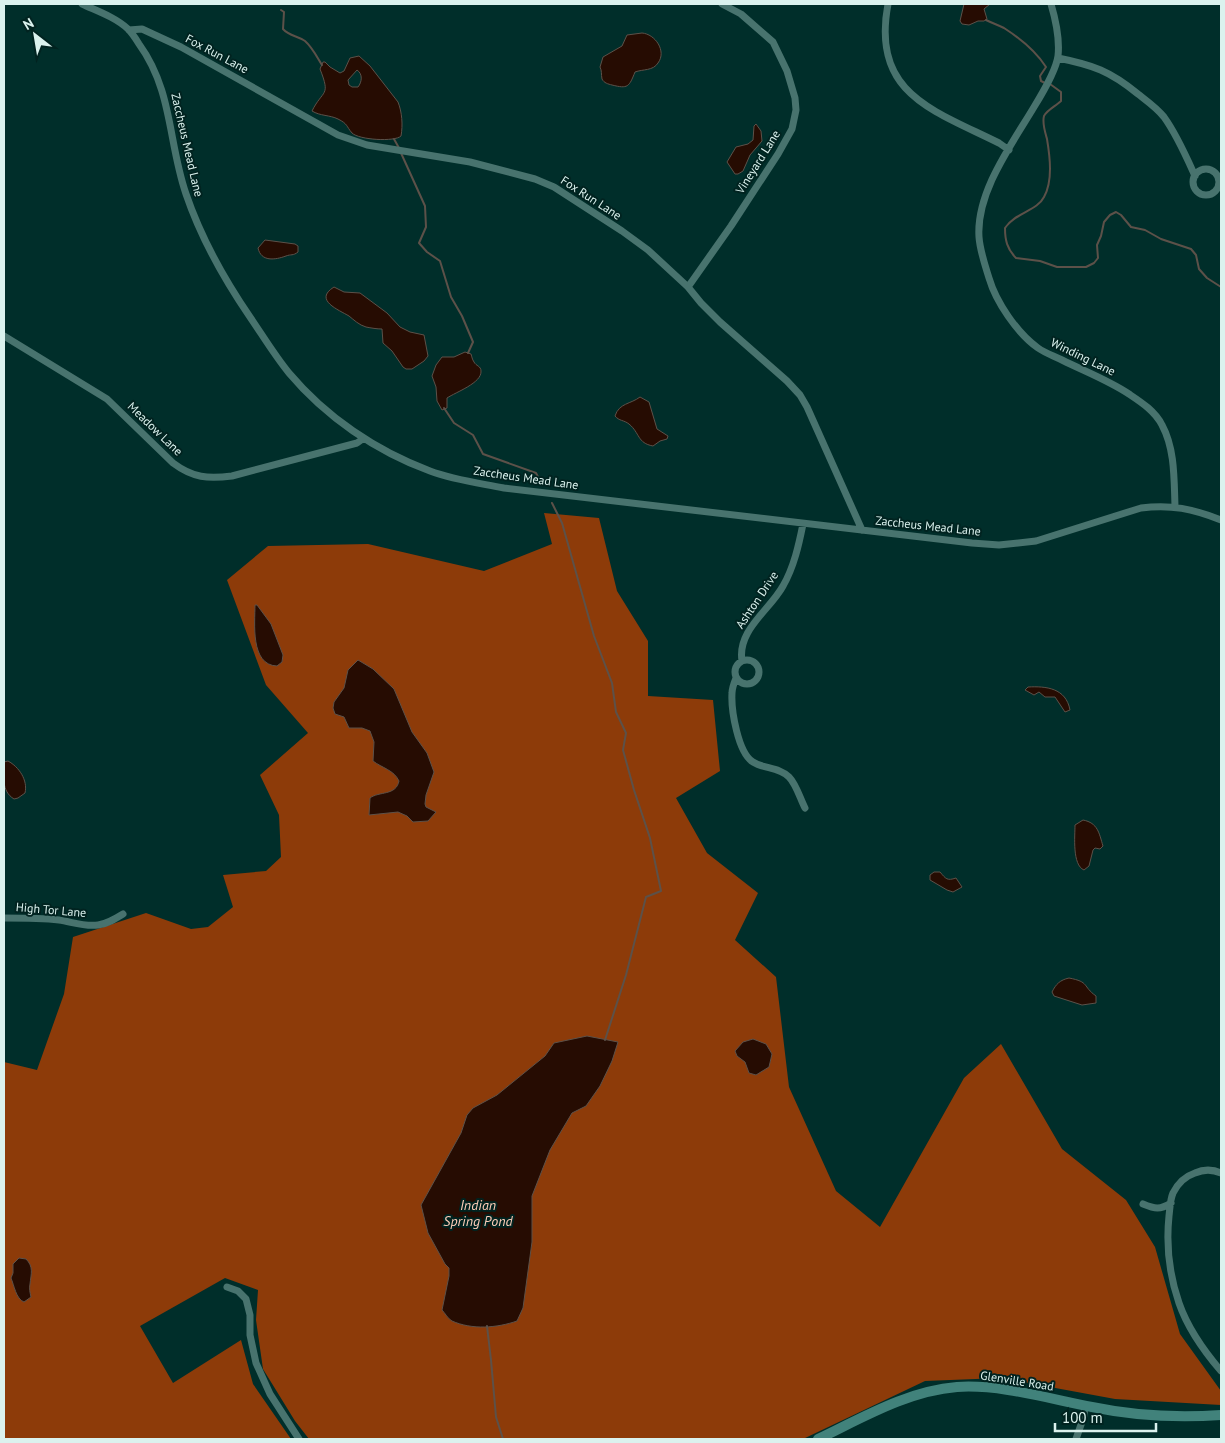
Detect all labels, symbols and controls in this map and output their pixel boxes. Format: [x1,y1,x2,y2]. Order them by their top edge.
north arrow [10,10,60,60]
text: N [20,14,37,34]
street label: Fox Run Lane [183,31,251,76]
street label: Zaccheus Mead Lane [168,92,207,198]
street label: Vineyard Lane [732,127,783,197]
street label: Fox Run Lane [558,172,624,223]
street label: Winding Lane [1048,334,1118,379]
street label: Meadow Lane [125,399,186,459]
street label: Zaccheus Mead Lane [473,463,580,492]
street label: Zaccheus Mead Lane [875,513,982,538]
street label: Ashton Drive [732,568,781,631]
street label: High Tor Lane [15,899,87,920]
water label: Indian Spring Pond [443,1196,514,1230]
street label: Glenville Road [979,1367,1055,1394]
scale bar [1055,1400,1156,1432]
text: 100 m [1062,1408,1103,1427]

